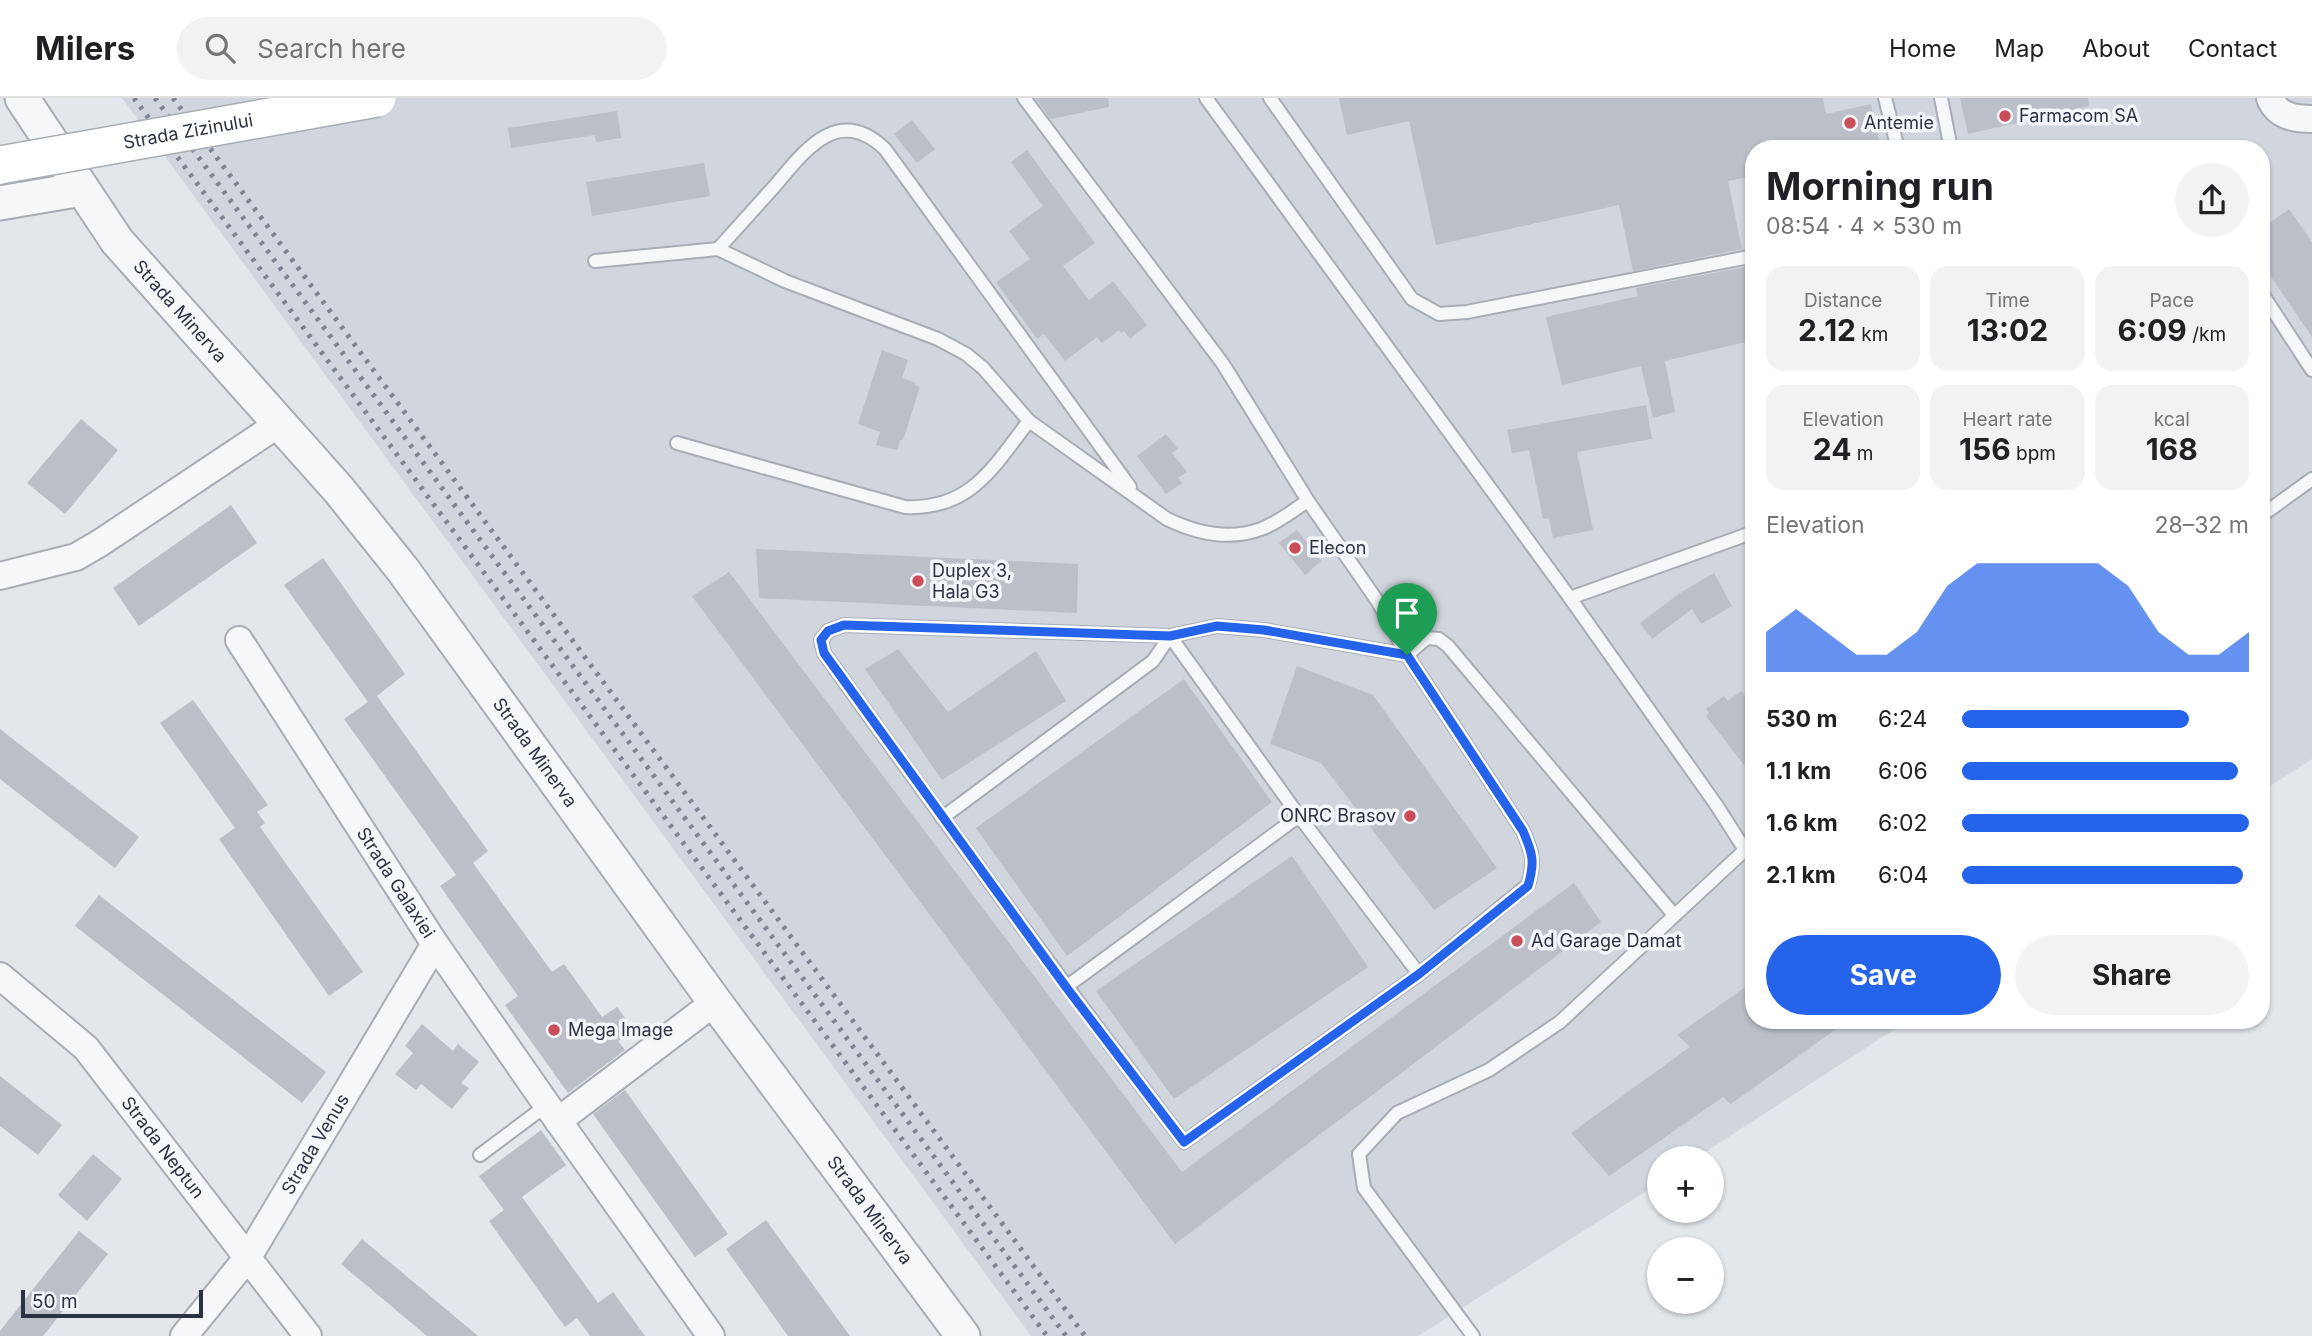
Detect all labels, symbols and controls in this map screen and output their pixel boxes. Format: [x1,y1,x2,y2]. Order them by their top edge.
search box [177,17,667,80]
text: Milers [35,28,135,68]
icon: search [201,29,239,67]
text: Search here [257,33,406,64]
text: Home [1889,34,1956,63]
text: Map [1994,34,2044,63]
text: About [2082,34,2150,63]
text: Contact [2188,34,2277,63]
place label: Farmacom SA [2019,105,2138,126]
marker: Farmacom SA [1997,108,2013,124]
street label: Strada Zizinului [122,109,254,153]
place label: Antemie [1864,112,1934,133]
marker: Antemie [1842,115,1858,131]
text: Morning run [1766,163,1994,209]
button: share [2175,163,2249,237]
text: 08:54 · 4 × 530 m [1766,212,1962,240]
street label: Strada Minerva [129,256,231,366]
text: Distance [1804,289,1882,312]
text: Time [1985,289,2030,312]
text: Pace [2149,289,2194,312]
text: 2.12 [1798,312,1856,348]
text: 13:02 [1967,312,2048,348]
text: 6:09 [2118,312,2187,348]
text: km [1856,323,1888,346]
text: /km [2187,323,2226,346]
text: Elevation [1802,408,1884,431]
text: Heart rate [1962,408,2052,431]
text: kcal [2154,408,2190,431]
text: 24 [1813,431,1852,467]
text: 156 [1959,431,2011,467]
text: 168 [2146,431,2198,467]
text: m [1852,442,1874,465]
text: bpm [2011,442,2056,465]
text: Elevation [1766,511,1865,539]
text: 28–32 m [2154,511,2249,539]
place label: Elecon [1309,537,1366,558]
marker: Elecon [1287,540,1303,556]
place label: Duplex 3, Hala G3 [932,560,1012,602]
marker: Duplex 3, Hala G3 [910,573,926,589]
pin [1377,583,1437,655]
icon: arrive [1388,594,1426,632]
street label: Strada Minerva [489,694,582,811]
text: 530 m [1766,705,1838,733]
text: 6:24 [1878,705,1927,733]
text: 1.1 km [1766,757,1831,785]
text: 6:06 [1878,757,1928,785]
place label: ONRC Brasov [1280,805,1396,826]
marker: ONRC Brasov [1402,808,1418,824]
text: 1.6 km [1766,809,1838,837]
text: 6:02 [1878,809,1927,837]
street label: Strada Galaxiei [353,823,439,942]
text: 2.1 km [1766,861,1836,889]
text: 6:04 [1878,861,1928,889]
place label: Ad Garage Damat [1531,930,1681,951]
marker: Ad Garage Damat [1509,933,1525,949]
button: Save [1766,935,2001,1015]
button: Share [2015,935,2249,1015]
place label: Mega Image [568,1019,673,1040]
marker: Mega Image [546,1022,562,1038]
street label: Strada Venus [277,1090,353,1198]
street label: Strada Neptun [117,1092,209,1202]
map controls [1647,1146,1724,1314]
button: + [1647,1146,1724,1223]
street label: Strada Minerva [823,1152,917,1268]
button: − [1647,1237,1724,1314]
scale bar [21,1287,203,1319]
text: 50 m [32,1290,78,1313]

